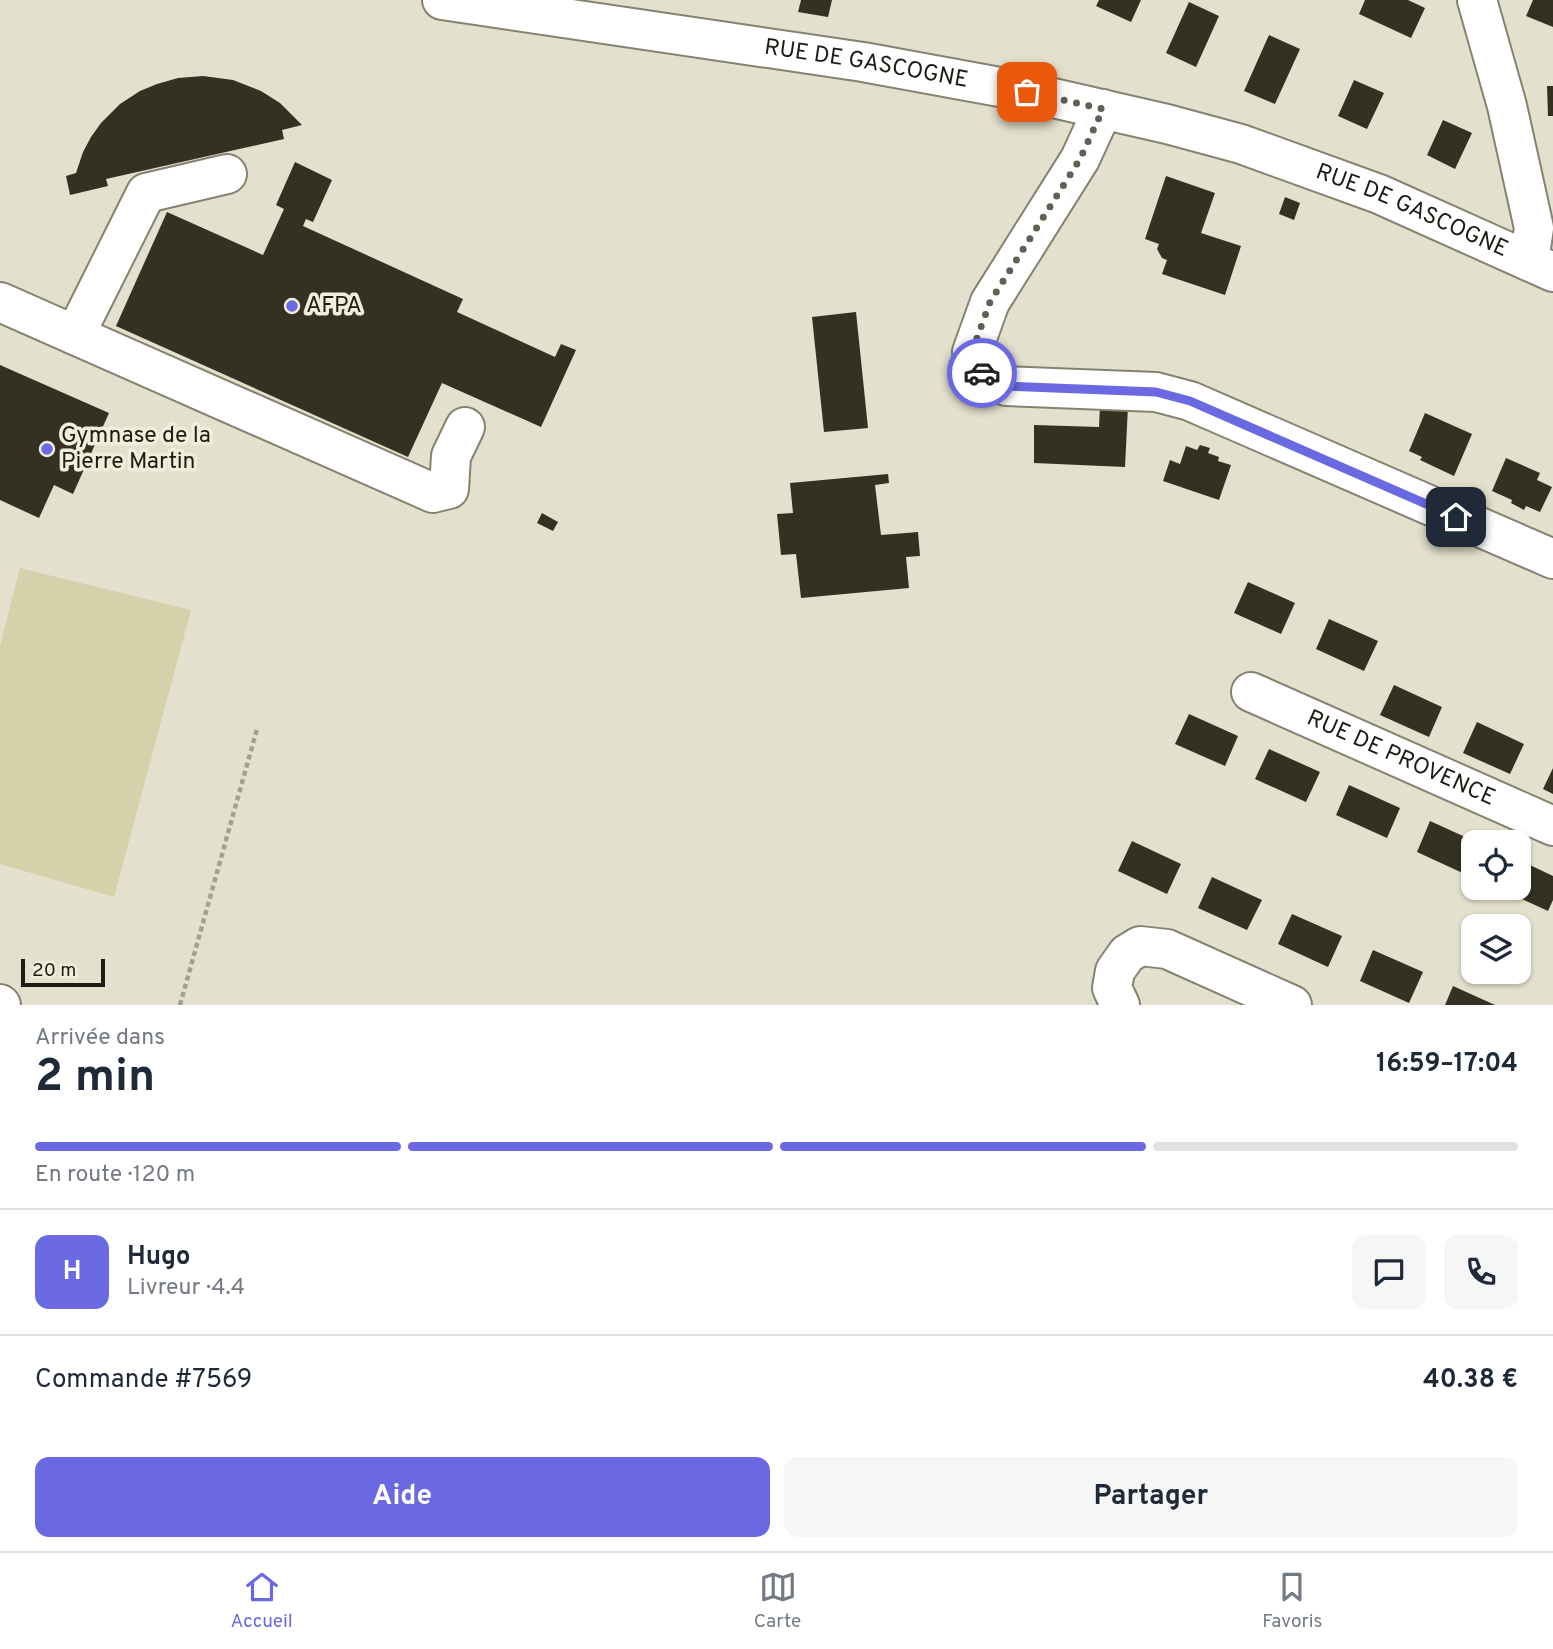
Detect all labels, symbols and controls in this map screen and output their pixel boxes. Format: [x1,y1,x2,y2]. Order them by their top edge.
street label: RUE DE GASCOGNE [762,33,970,95]
pin [997,62,1057,122]
icon: bag [1008,73,1046,111]
street label: RUE DE GASCOGNE [1312,158,1513,264]
place label: AFPA [306,292,362,321]
marker: AFPA [284,298,300,314]
courier [947,338,1017,408]
icon: car [963,354,1001,392]
place label: Gymnase de la Pierre Martin [61,422,211,477]
marker: Gymnase de la Pierre Martin [39,441,55,457]
pin [1426,487,1486,547]
icon: home [1437,498,1475,536]
street label: RUE DE PROVENCE [1302,704,1500,813]
map controls [1461,830,1531,984]
button: locate [1461,830,1531,900]
button: layers [1461,914,1531,984]
scale bar [21,956,105,988]
text: 20 m [32,959,76,983]
text: Arrivée dans [35,1024,165,1053]
text: 16:59–17:04 [1376,1048,1518,1081]
text: 2 min [35,1049,155,1108]
text: En route · 120 m [35,1161,195,1190]
button: chat [1352,1235,1426,1309]
button: phone [1444,1235,1518,1309]
text: Hugo [127,1241,190,1274]
text: H [63,1256,81,1289]
text: Livreur · 4.4 [127,1274,245,1303]
text: Commande #7569 [35,1364,252,1397]
text: 40.38 € [1423,1364,1518,1397]
button: Aide [35,1457,770,1537]
button: Partager [784,1457,1518,1537]
tab: Accueil [230,1568,293,1634]
tab: Carte [754,1568,801,1634]
tab: Favoris [1262,1568,1323,1634]

